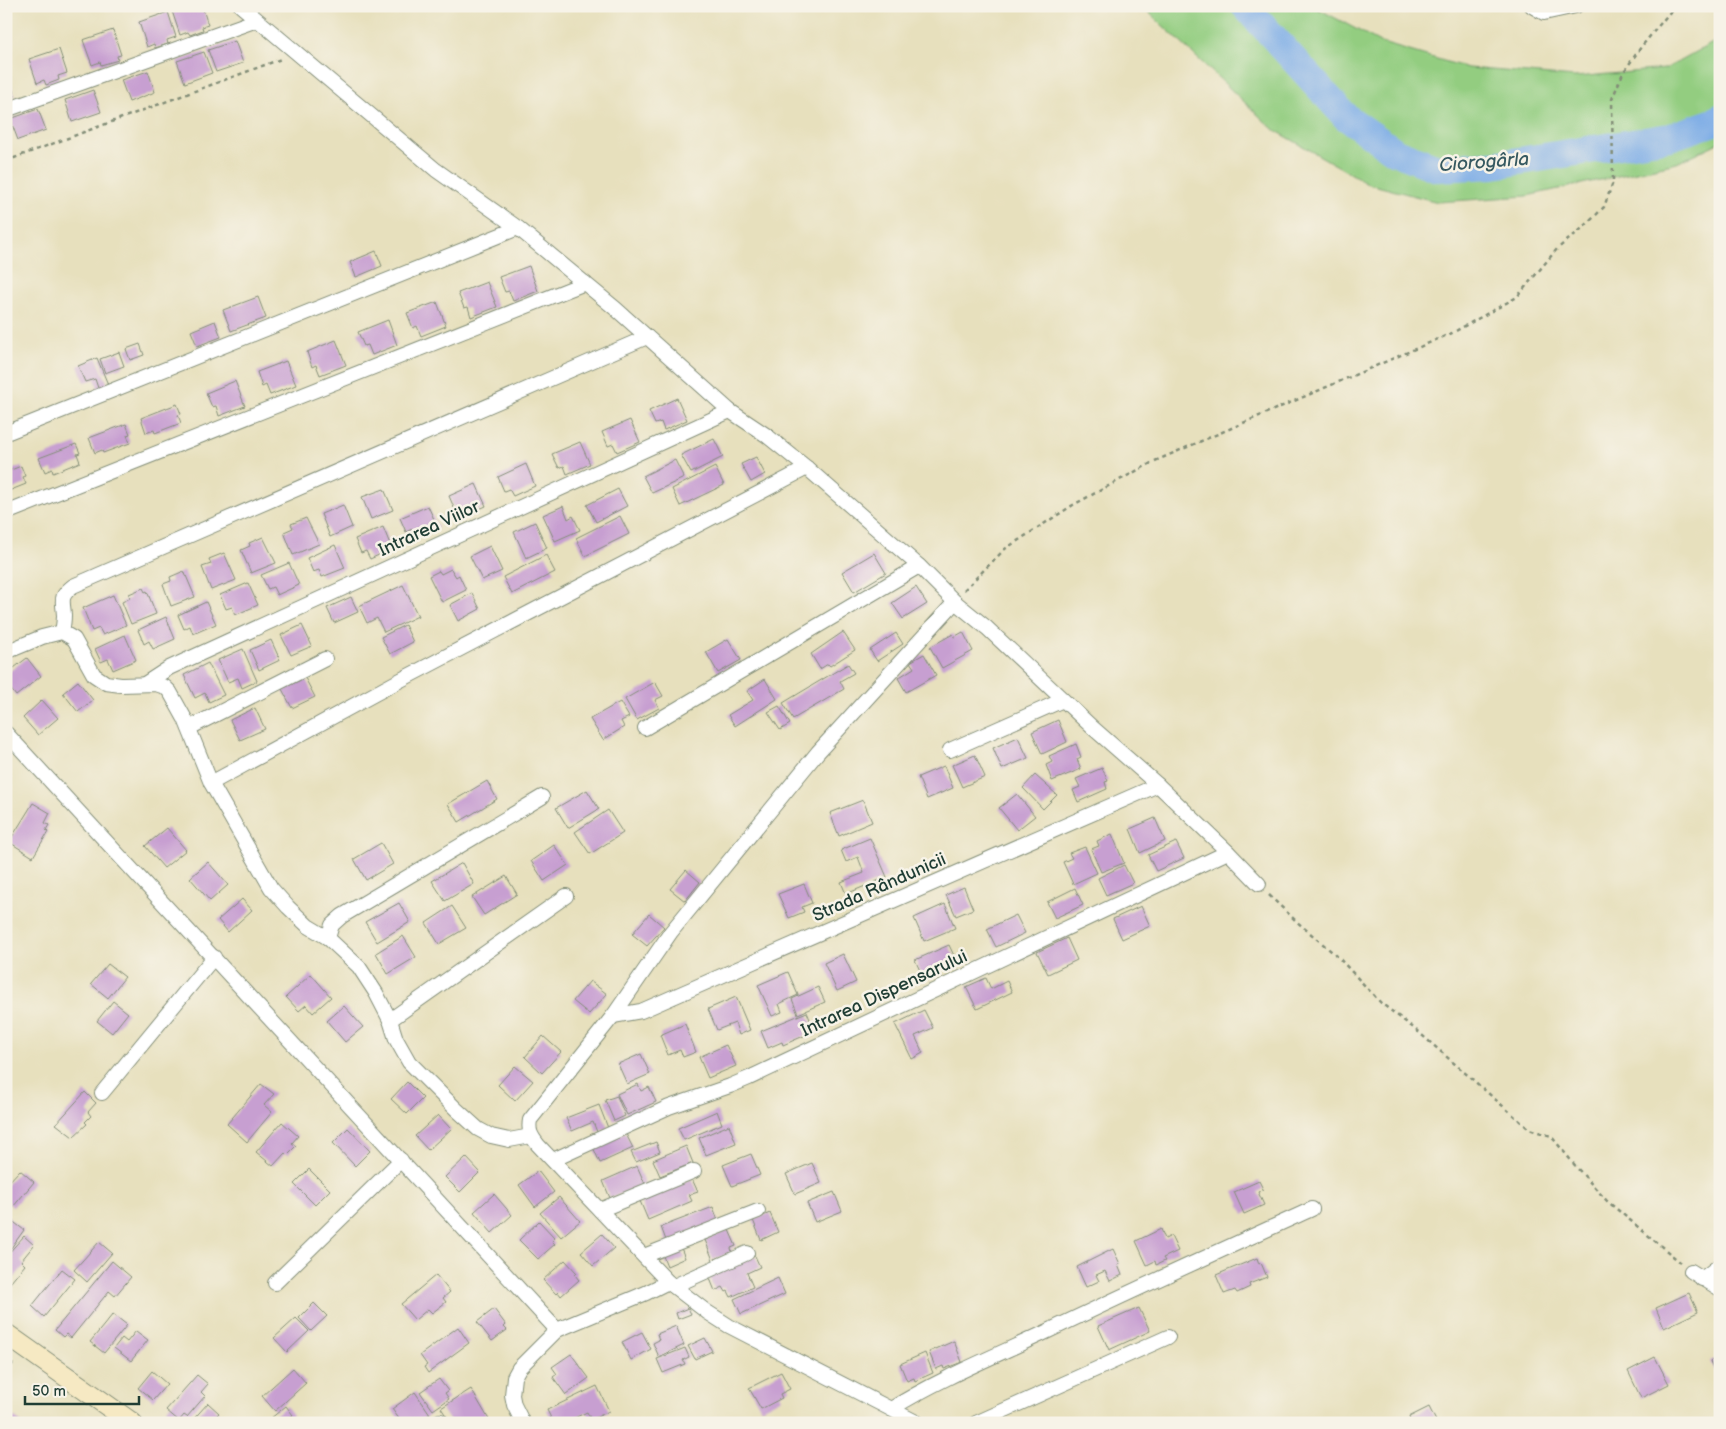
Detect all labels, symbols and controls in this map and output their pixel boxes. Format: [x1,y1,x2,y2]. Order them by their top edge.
water label: Ciorogârla [1438,148,1530,177]
street label: Intrarea Viilor [375,496,484,561]
street label: Strada Rândunicii [809,849,949,926]
street label: Intrarea Dispensarului [798,946,971,1041]
scale bar [25,1374,139,1406]
text: 50 m [32,1382,66,1401]

